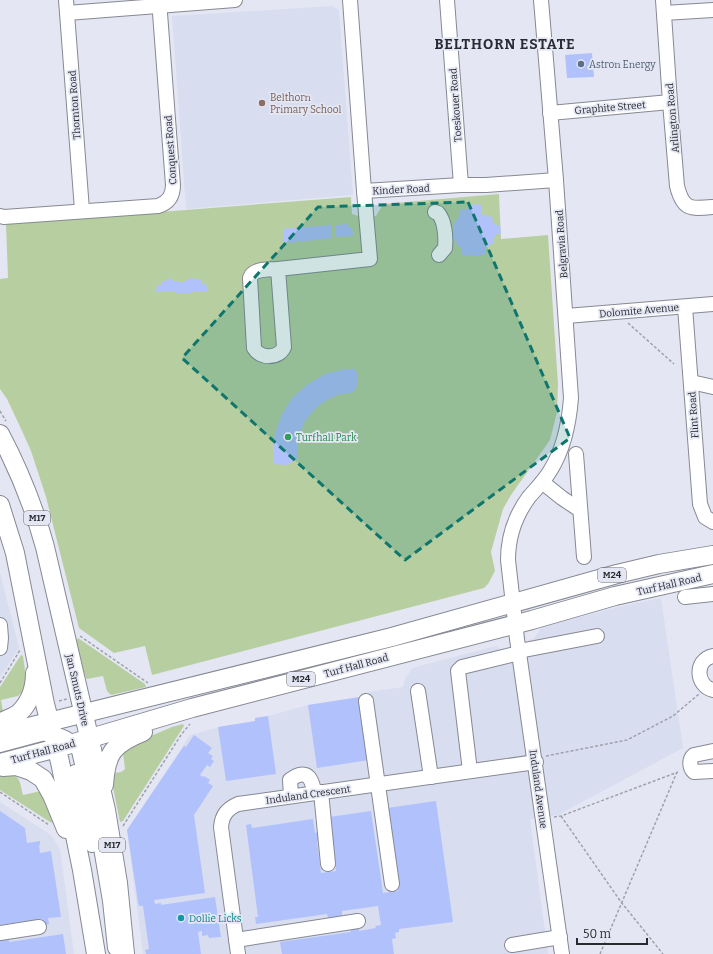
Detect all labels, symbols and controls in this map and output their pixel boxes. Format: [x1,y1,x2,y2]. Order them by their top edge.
district label: BELTHORN ESTATE [434,36,576,53]
marker: Astron Energy [576,59,586,69]
place label: Astron Energy [589,59,656,71]
street label: Toeskouer Road [447,68,465,142]
street label: Thornton Road [67,70,83,140]
street label: Arlington Road [664,82,682,153]
place label: Belthorn Primary School [270,92,342,116]
marker: Belthorn Primary School [257,98,267,108]
street label: Graphite Street [574,99,647,117]
street label: Conquest Road [163,115,179,185]
street label: Kinder Road [372,182,430,197]
street label: Belgravia Road [554,209,570,279]
street label: Dolomite Avenue [599,302,680,320]
street label: Flint Road [686,391,702,439]
marker: Turfhall Park [283,432,293,442]
place label: Turfhall Park [296,432,357,444]
road number: M17 [24,511,50,525]
road number: M24 [598,568,626,582]
street label: Turf Hall Road [636,572,703,598]
street label: Jan Smuts Drive [63,652,91,727]
street label: Turf Hall Road [323,652,390,680]
road number: M24 [287,672,315,686]
street label: Turf Hall Road [10,738,77,766]
street label: Induland Avenue [527,749,549,829]
street label: Induland Crescent [265,783,352,807]
road number: M17 [99,838,125,852]
marker: Dollie Licks [176,913,186,923]
place label: Dollie Licks [189,913,242,925]
scale bar [577,920,647,946]
text: 50 m [583,927,612,941]

